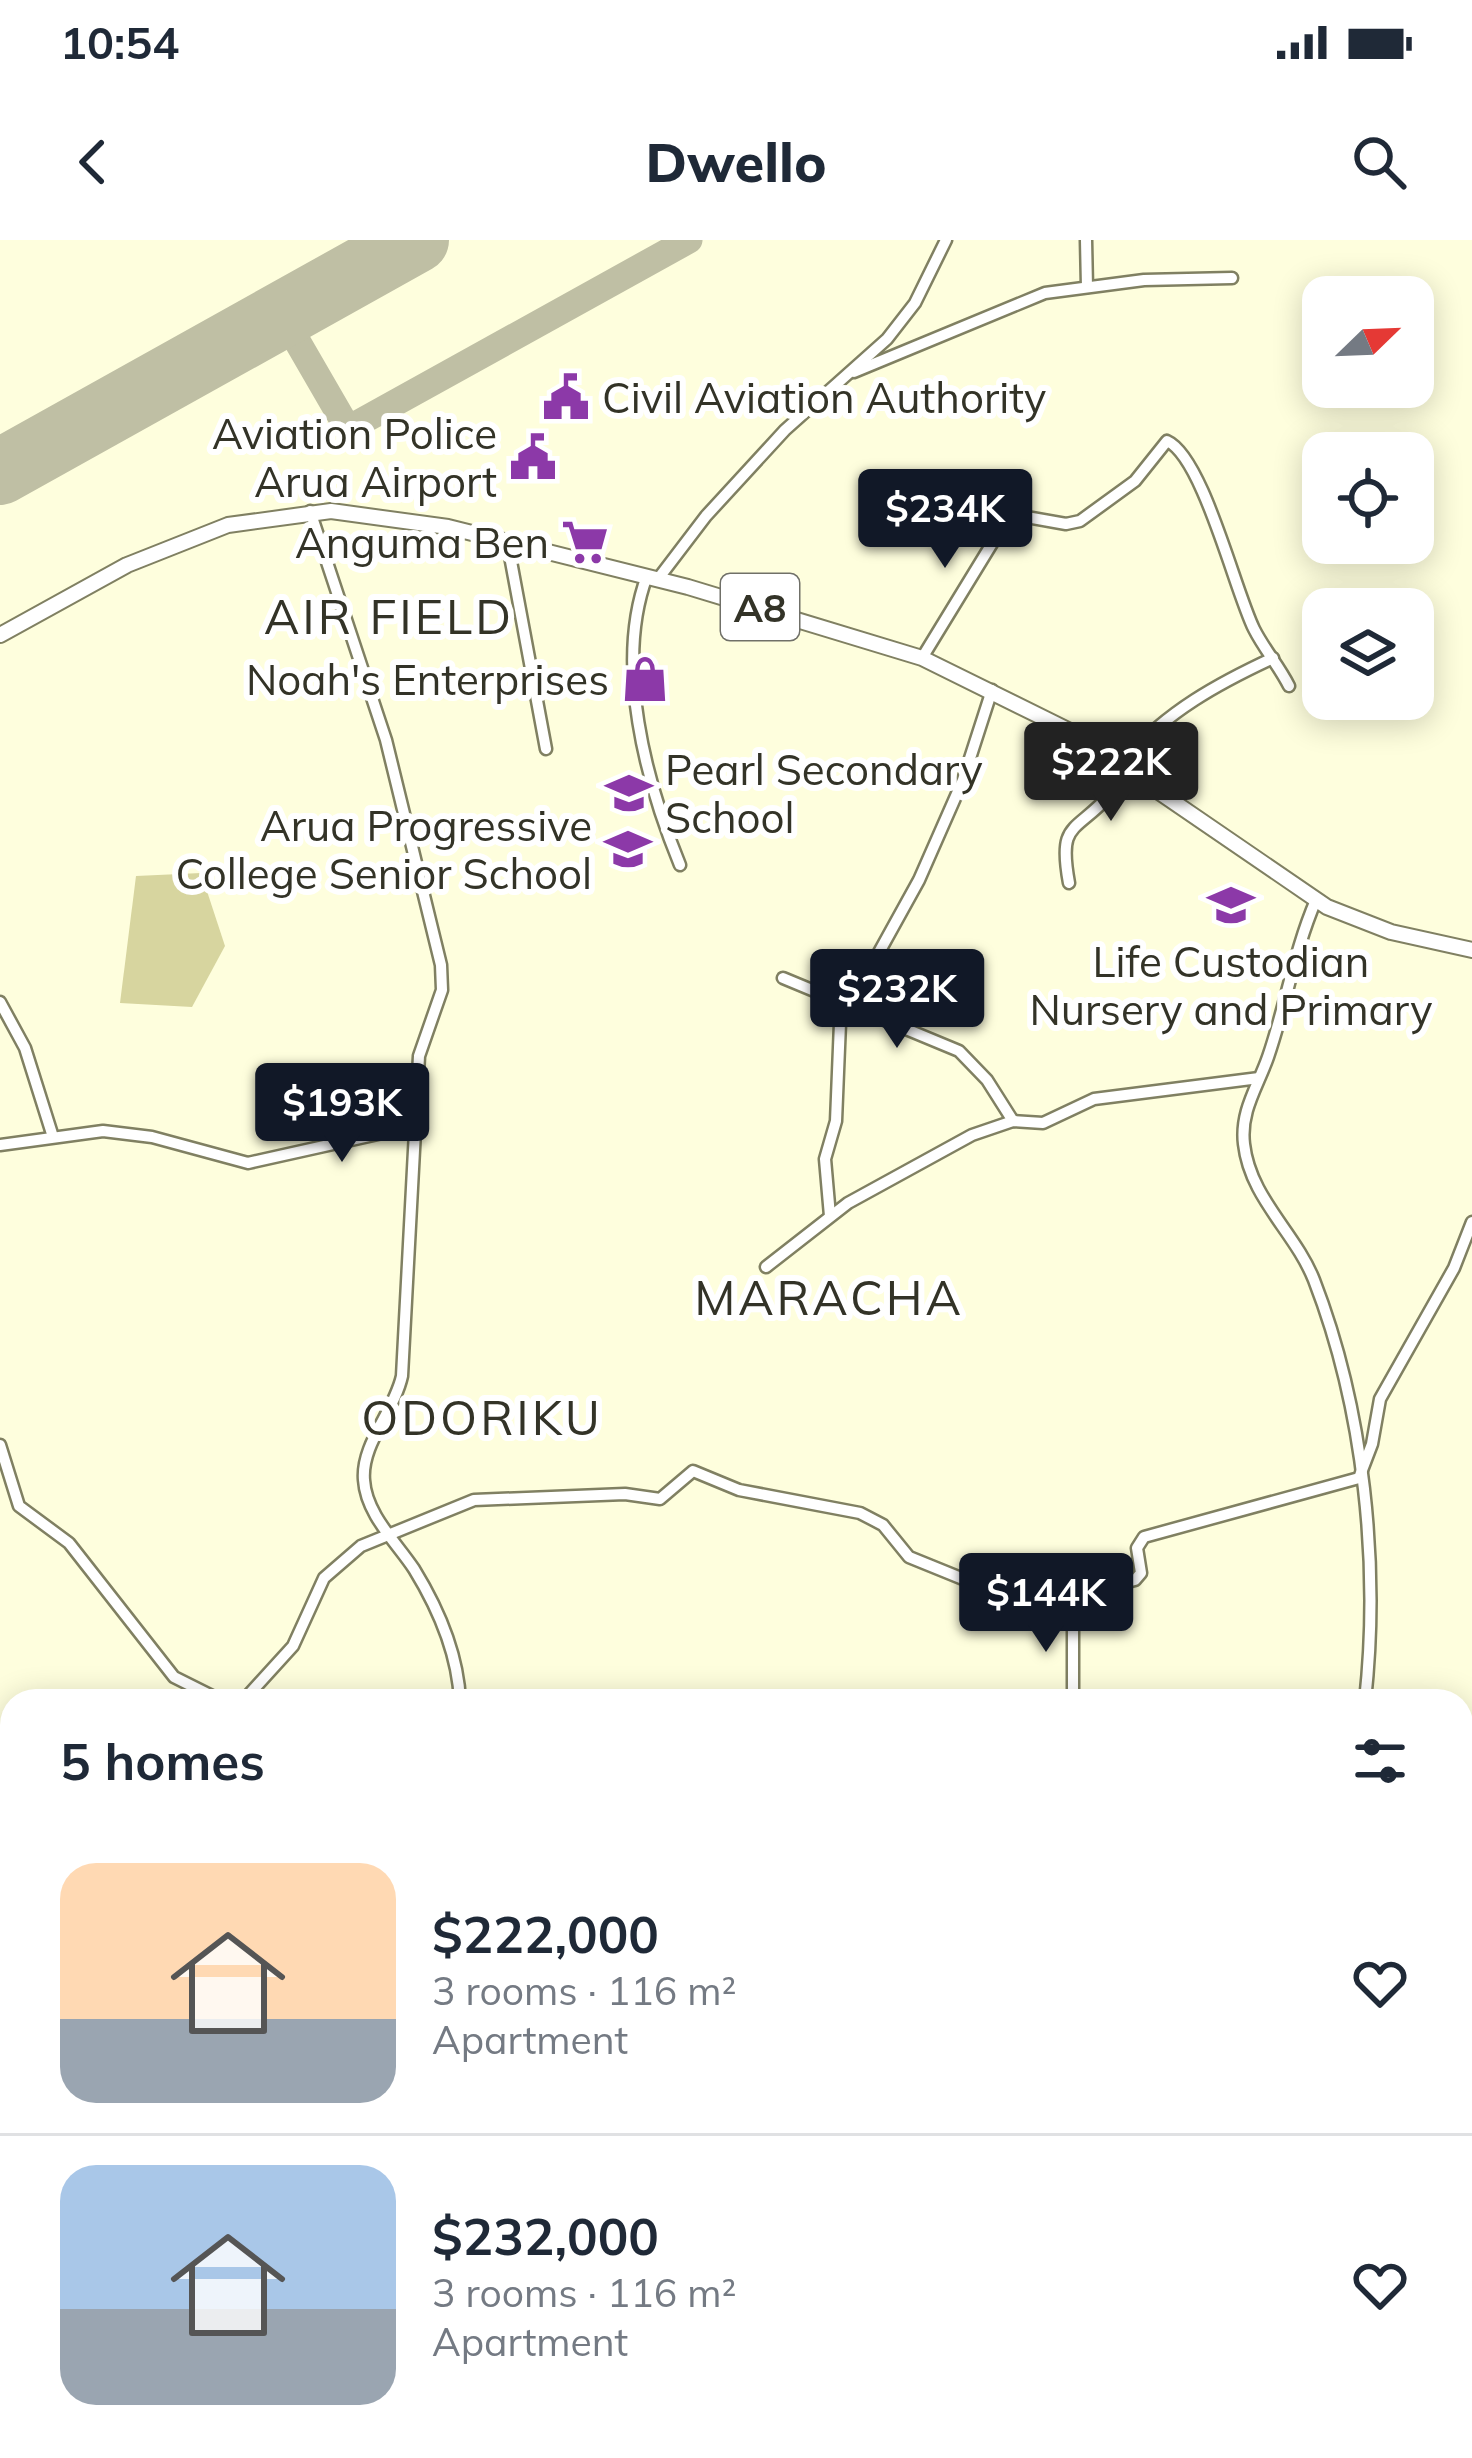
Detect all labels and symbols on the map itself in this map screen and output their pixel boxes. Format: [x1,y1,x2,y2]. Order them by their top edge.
north arrow [1302,276,1434,408]
place label: Civil Aviation Authority [602,371,1046,424]
public building icon: Civil Aviation Authority [541,372,591,422]
place label: Aviation Police Arua Airport [212,407,497,508]
public building icon: Aviation Police Arua Airport [508,432,558,482]
pin: $234K [861,469,1029,571]
place label: Anguma Ben [295,516,549,569]
supermarket icon: Anguma Ben [560,517,610,567]
road number: A8 [721,574,799,640]
district label: AIR FIELD [264,586,514,646]
place label: Noah's Enterprises [246,653,609,706]
shop icon: Noah's Enterprises [620,654,670,704]
pin: $222K [1027,722,1195,824]
place label: Pearl Secondary School [665,743,983,844]
school or university icon: Pearl Secondary School [604,768,654,818]
place label: Arua Progressive College Senior School [175,799,592,900]
school or university icon: Arua Progressive College Senior School [603,824,653,874]
school or university icon: Life Custodian Nursery and Primary [1206,880,1256,930]
place label: Life Custodian Nursery and Primary [1029,935,1433,1036]
pin: $232K [813,949,981,1051]
pin: $193K [258,1063,426,1165]
district label: MARACHA [694,1267,964,1327]
district label: ODORIKU [361,1387,603,1447]
pin: $144K [962,1553,1130,1655]

